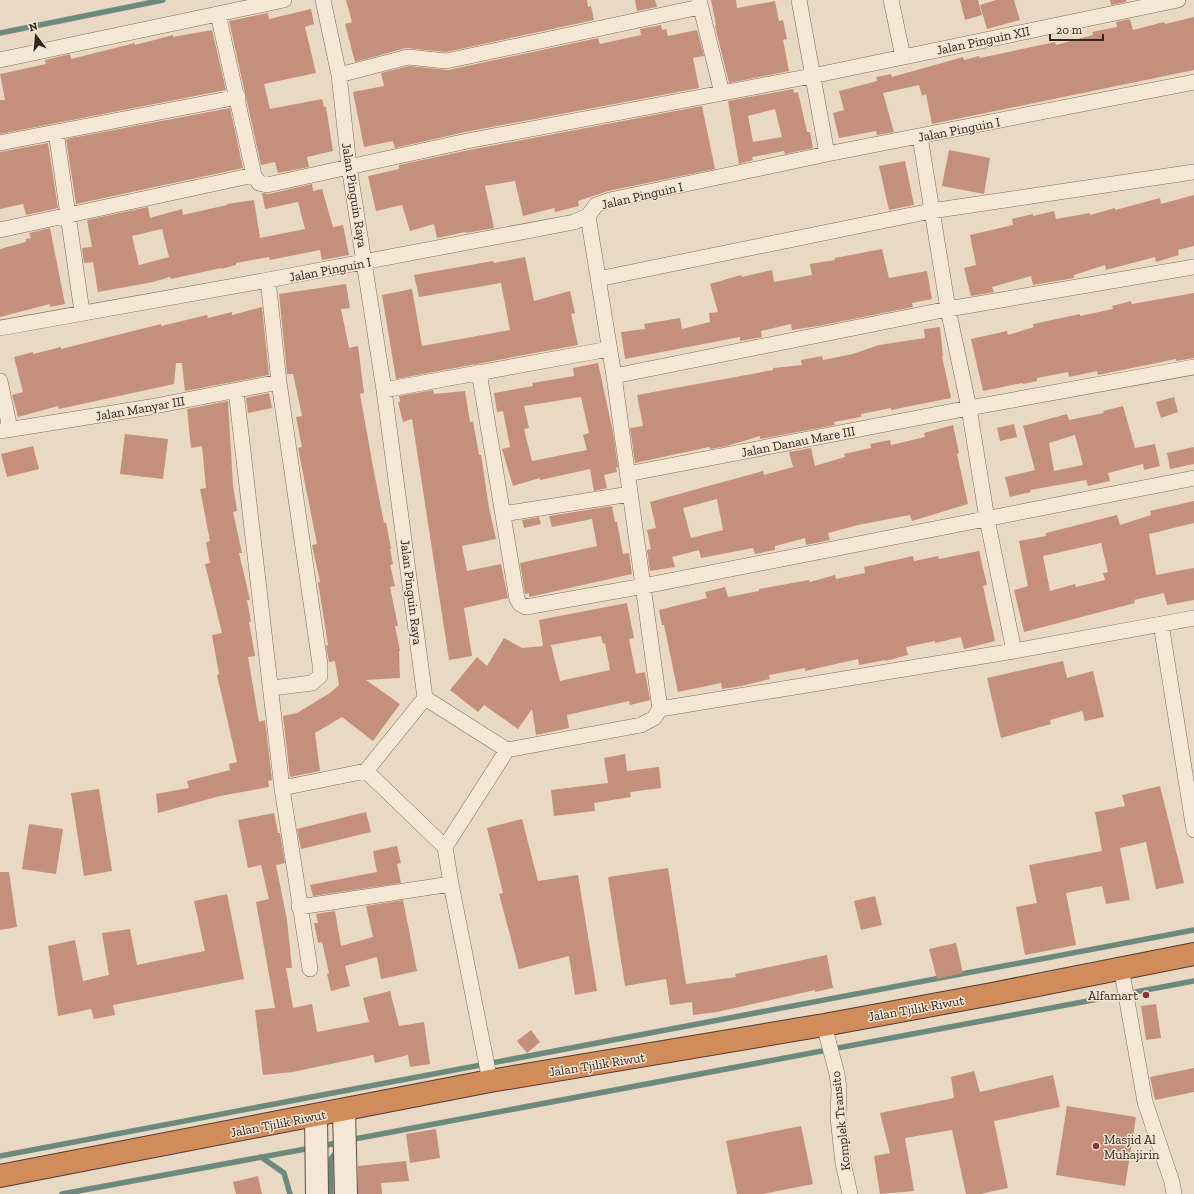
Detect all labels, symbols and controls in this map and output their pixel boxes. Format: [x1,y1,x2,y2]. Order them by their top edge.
north arrow [16,16,56,56]
scale bar [1050,16,1103,42]
text: N [28,19,40,34]
street label: Jalan Pinguin XII [935,23,1031,58]
text: 20 m [1056,23,1083,37]
street label: Jalan Pinguin I [917,114,1001,145]
street label: Jalan Pinguin Raya [339,142,370,249]
street label: Jalan Pinguin I [600,179,684,212]
street label: Jalan Pinguin I [288,254,372,285]
street label: Jalan Manyar III [94,393,186,424]
street label: Jalan Danau Mare III [740,423,856,460]
street label: Jalan Pinguin Raya [398,539,425,646]
place label: Alfamart [1088,988,1138,1003]
marker: Alfamart [1141,990,1151,1000]
street label: Jalan Tjilik Riwut [867,993,966,1025]
street label: Jalan Tjilik Riwut [548,1049,647,1080]
street label: Komplek Transito [828,1070,853,1171]
street label: Jalan Tjilik Riwut [229,1107,328,1141]
place label: Masjid Al Muhajirin [1104,1132,1160,1163]
marker: Masjid Al Muhajirin [1091,1141,1101,1151]

